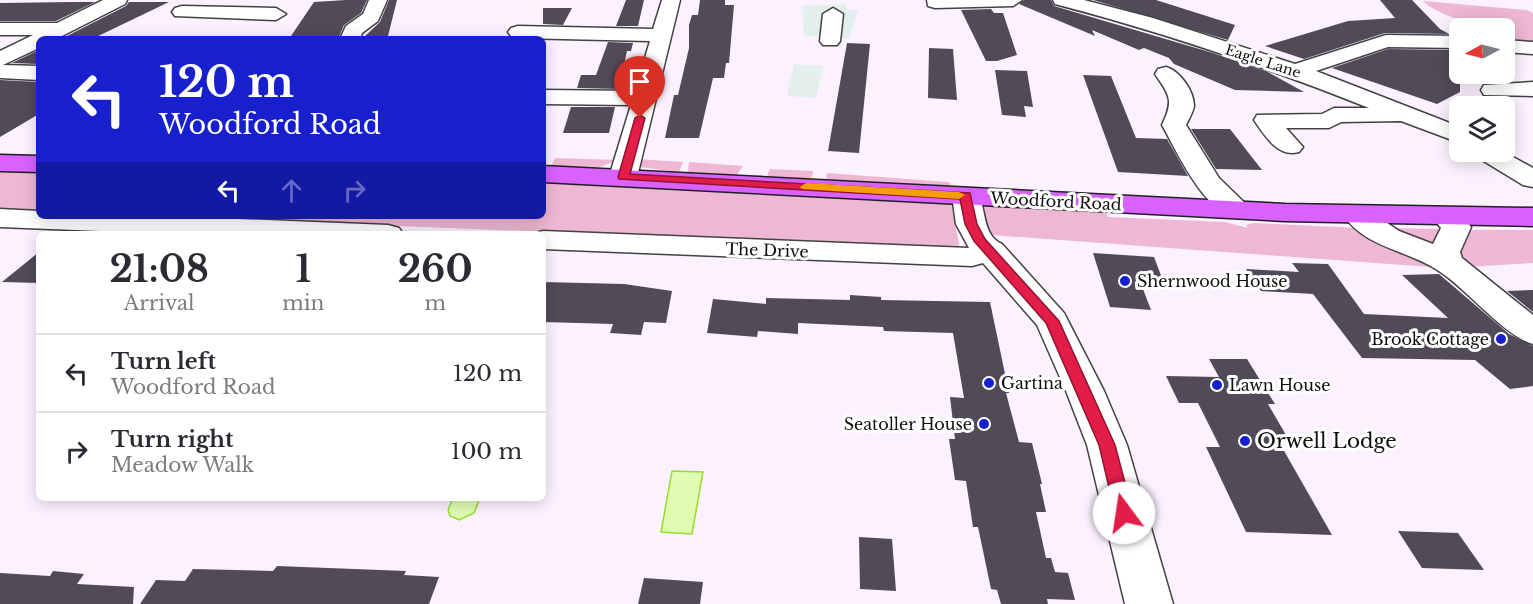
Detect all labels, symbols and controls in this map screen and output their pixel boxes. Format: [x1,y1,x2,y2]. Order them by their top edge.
north arrow [1449,18,1515,84]
map controls [1449,18,1515,162]
street label: Eagle Lane [1223,40,1303,82]
text: 120 m [159,56,294,108]
pin [614,56,665,118]
icon: left [60,60,138,138]
icon: arrive [623,65,656,98]
button: layers [1449,96,1515,162]
text: Woodford Road [159,108,381,141]
icon: left [212,174,245,207]
icon: ahead [275,174,308,207]
icon: right [338,174,371,207]
street label: Woodford Road [989,188,1122,214]
street label: The Drive [725,239,809,261]
text: 21:08 [109,247,209,292]
text: 1 [295,247,311,292]
text: 260 [398,247,473,292]
place label: Shernwood House [1137,271,1288,291]
marker: Shernwood House [1118,274,1132,288]
text: Arrival [124,291,195,315]
text: min [282,291,324,315]
text: m [424,291,446,315]
place label: Brook Cottage [1371,329,1489,349]
marker: Brook Cottage [1494,332,1508,346]
text: Turn left [111,348,216,375]
icon: left [60,357,93,390]
text: 120 m [453,360,522,387]
place label: Gartina [1001,373,1063,393]
text: Woodford Road [111,375,275,399]
place label: Lawn House [1229,375,1330,395]
marker: Gartina [982,376,996,390]
marker: Lawn House [1210,378,1224,392]
place label: Seatoller House [844,414,972,434]
marker: Seatoller House [977,417,991,431]
text: Turn right [111,426,233,453]
place label: Orwell Lodge [1257,429,1397,453]
marker: Orwell Lodge [1238,434,1252,448]
icon: right [60,435,93,468]
text: 100 m [451,438,522,465]
text: Meadow Walk [111,453,254,477]
position arrow [1092,481,1156,545]

